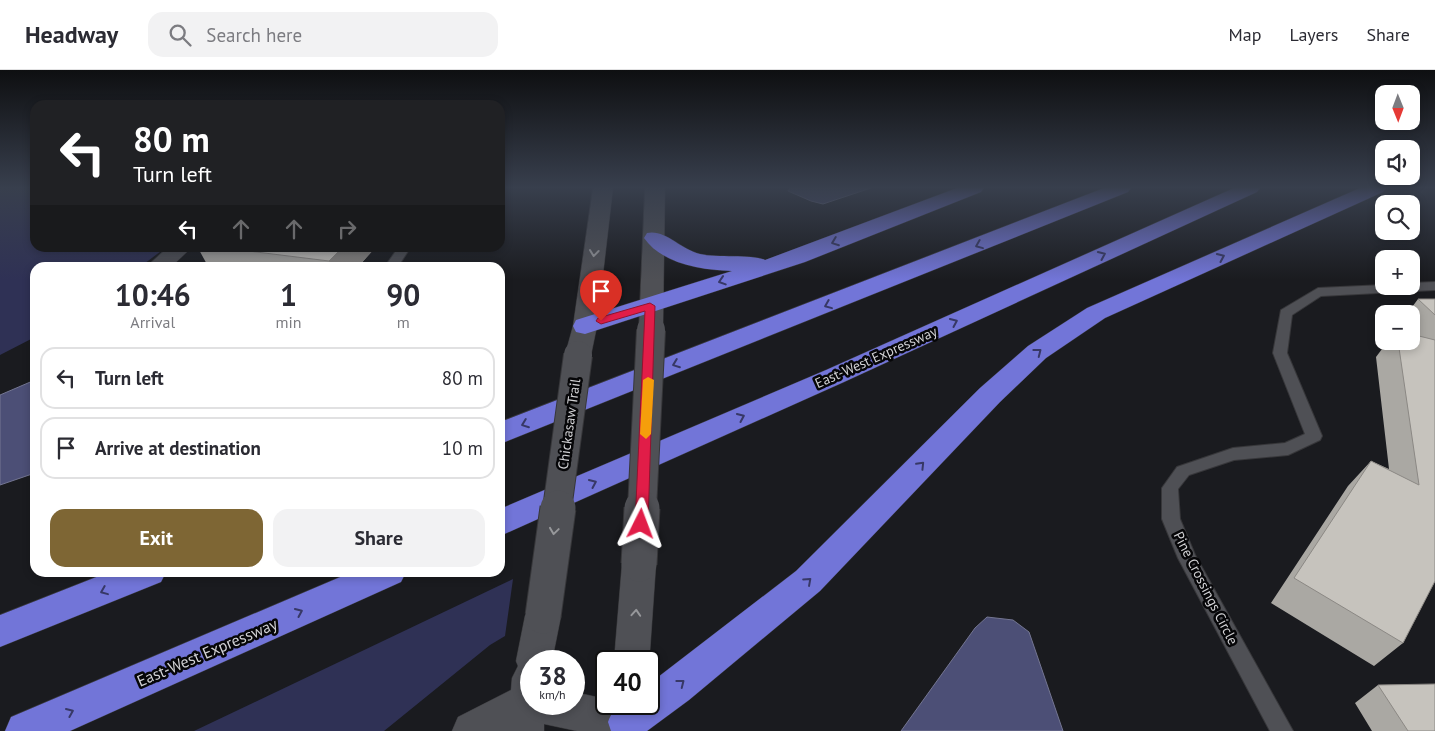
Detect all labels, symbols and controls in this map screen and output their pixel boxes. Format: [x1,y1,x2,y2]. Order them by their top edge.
search box [148,12,498,57]
text: Headway [25,19,118,50]
icon: search [166,21,194,49]
text: Search here [206,23,302,47]
text: Map [1229,23,1261,46]
text: Layers [1289,23,1338,46]
text: Share [1366,23,1410,46]
north arrow [1375,85,1420,130]
map controls [1375,85,1420,350]
text: 80 m [133,116,210,162]
icon: left [50,120,115,185]
button: sound [1375,140,1420,185]
text: Turn left [133,160,212,188]
button: search [1375,195,1420,240]
icon: left [174,215,202,243]
icon: ahead [227,215,255,243]
icon: ahead [280,215,308,243]
icon: right [333,215,361,243]
one-way arrow [831,236,840,246]
one-way arrow [975,239,983,249]
one-way arrow [589,250,600,258]
one-way arrow [1097,250,1106,261]
button: + [1375,250,1420,295]
one-way arrow [1216,253,1225,264]
pin [580,270,622,321]
text: 10:46 [115,275,191,314]
text: 1 [280,275,297,314]
text: 90 [386,275,420,314]
one-way arrow [718,276,727,286]
icon: arrive [587,277,615,305]
one-way arrow [824,299,832,309]
button: − [1375,305,1420,350]
text: Arrival [130,312,175,332]
text: min [276,312,302,332]
text: m [397,312,410,332]
one-way arrow [949,318,958,328]
street label: East-West Expressway [812,322,940,392]
one-way arrow [1032,349,1041,358]
one-way arrow [673,359,681,369]
icon: left [52,364,80,392]
text: Turn left [95,366,164,390]
text: 80 m [442,366,483,390]
street label: Chickasaw Trail [554,378,584,470]
one-way arrow [736,413,745,424]
one-way arrow [521,417,530,428]
icon: arrive [52,434,80,462]
text: Arrive at destination [95,436,261,460]
text: 10 m [442,436,483,460]
one-way arrow [915,462,924,471]
one-way arrow [588,478,597,489]
position arrow [614,497,666,549]
button: Exit [50,509,263,567]
button: Share [273,509,485,567]
one-way arrow [549,528,560,536]
street label: Pine Crossings Circle [1170,528,1242,648]
one-way arrow [802,578,811,587]
one-way arrow [100,584,109,595]
one-way arrow [294,608,303,618]
one-way arrow [630,608,641,616]
street label: East-West Expressway [134,613,281,691]
speed limit sign: 40 [595,650,660,715]
text: 38 [538,660,567,692]
one-way arrow [675,681,684,689]
text: km/h [539,687,566,702]
one-way arrow [65,707,73,717]

